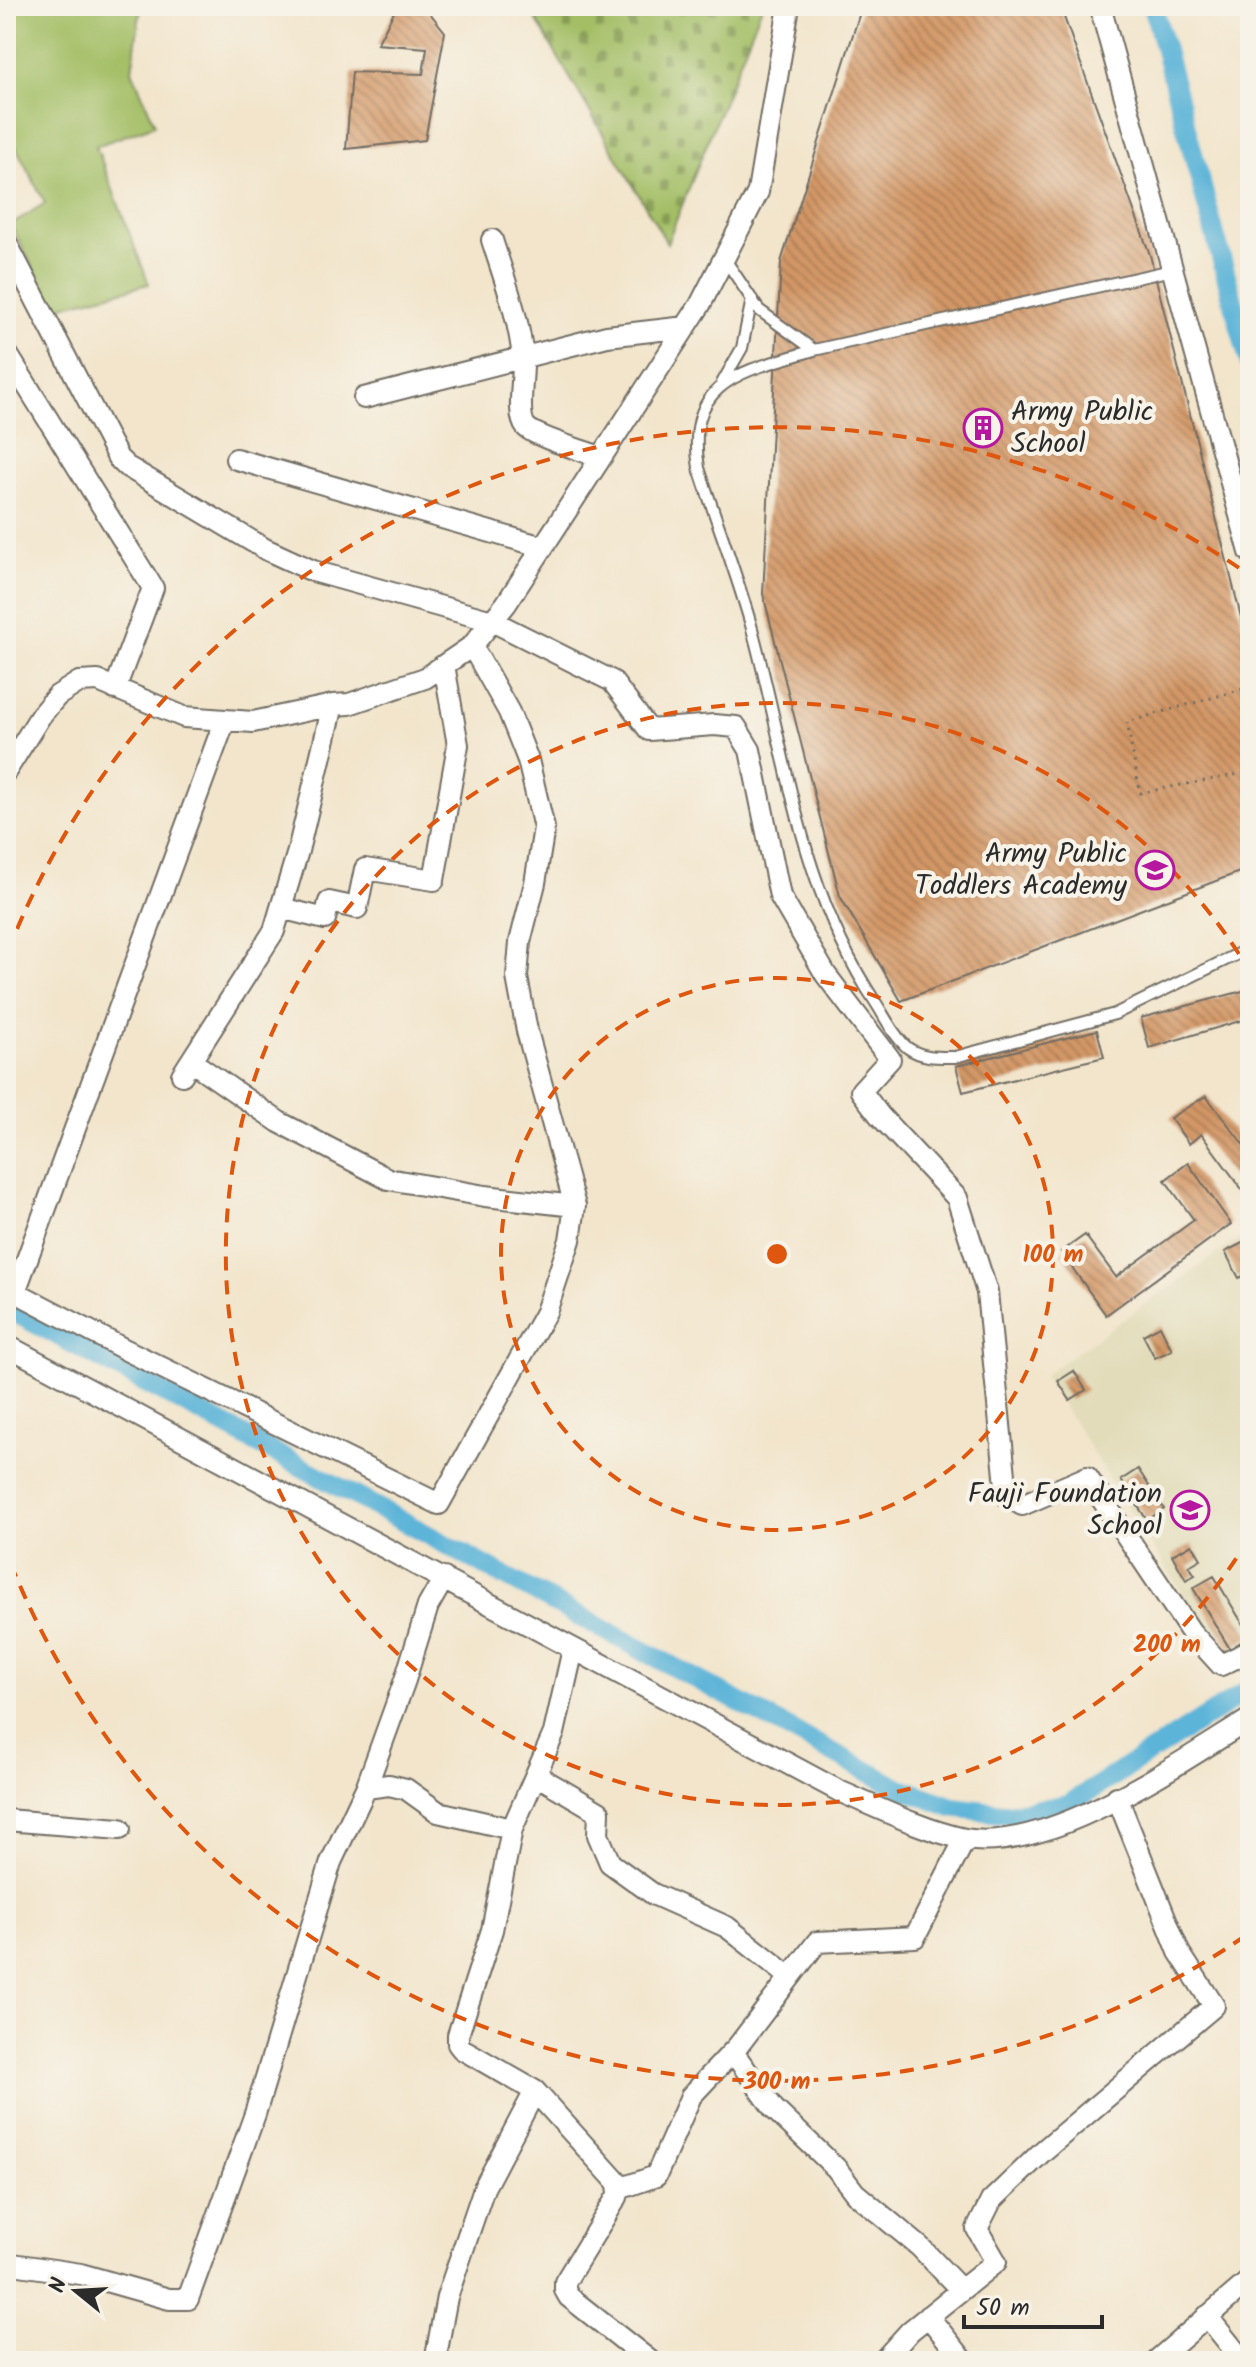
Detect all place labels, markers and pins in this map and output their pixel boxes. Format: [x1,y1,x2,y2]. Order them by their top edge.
place label: Army Public School [1011,390,1153,467]
building icon: Army Public School [962,407,1004,449]
place label: Army Public Toddlers Academy [915,832,1128,909]
school or university icon: Army Public Toddlers Academy [1134,849,1176,891]
centre of rings [763,1240,791,1268]
place label: Fauji Foundation School [968,1472,1162,1549]
school or university icon: Fauji Foundation School [1169,1489,1211,1531]

